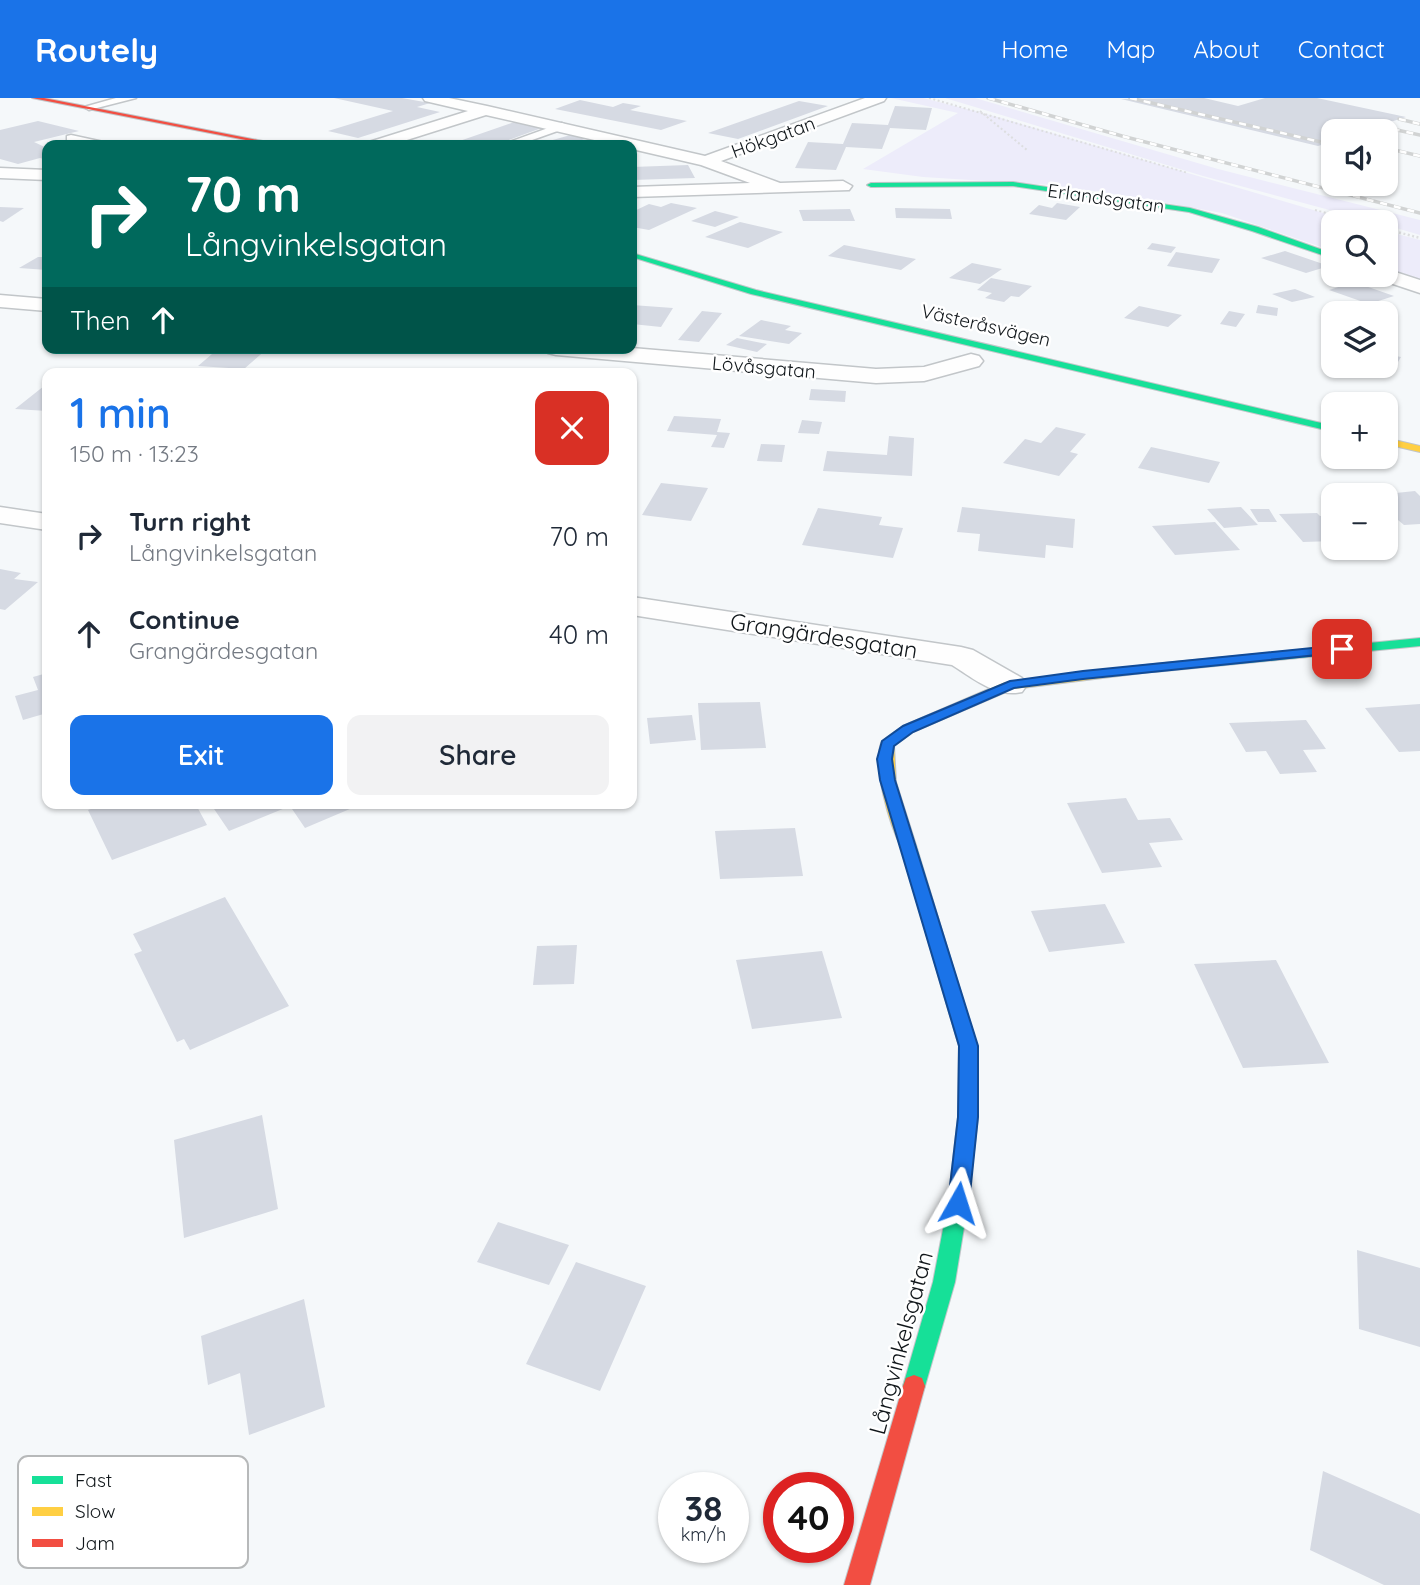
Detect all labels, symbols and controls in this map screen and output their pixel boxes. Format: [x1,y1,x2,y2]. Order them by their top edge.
text: Routely [35,29,158,70]
text: Home [1001,34,1068,64]
text: Map [1106,34,1155,64]
text: About [1193,34,1260,64]
text: Contact [1298,34,1385,64]
street label: Hökgatan [728,111,818,163]
map controls [1321,119,1398,560]
button: sound [1321,119,1398,196]
text: 70 m [185,163,301,224]
icon: right [70,168,161,259]
street label: Erlandsgatan [1046,178,1166,218]
button: search [1321,210,1398,287]
text: Långvinkelsgatan [185,224,447,264]
street label: Västeråsvägen [919,298,1053,352]
icon: ahead [144,301,182,339]
button: layers [1321,301,1398,378]
text: Then [70,304,130,337]
street label: Lövåsgatan [711,351,817,383]
text: 1 min [70,386,171,439]
button: close [535,391,609,465]
button: + [1321,392,1398,469]
text: 150 m · 13:23 [70,439,199,468]
button: − [1321,483,1398,560]
text: Turn right [129,505,251,538]
icon: right [70,517,108,555]
text: 70 m [549,520,609,553]
text: Långvinkelsgatan [129,538,317,567]
text: Continue [129,603,240,636]
street label: Grangärdesgatan [728,606,920,665]
icon: ahead [70,615,108,653]
text: 40 m [549,618,609,651]
pin [1312,619,1372,679]
icon: arrive [1323,630,1361,668]
text: Grangärdesgatan [129,636,318,665]
button: Exit [70,715,333,795]
button: Share [347,715,609,795]
position arrow [921,1166,995,1240]
street label: Långvinkelsgatan [862,1248,939,1438]
legend [18,1456,248,1568]
text: Fast [75,1468,112,1492]
speed limit sign: 40 [763,1472,854,1563]
text: 38 [685,1486,722,1530]
text: Slow [75,1499,116,1523]
text: km/h [681,1523,726,1546]
text: Jam [75,1531,115,1555]

